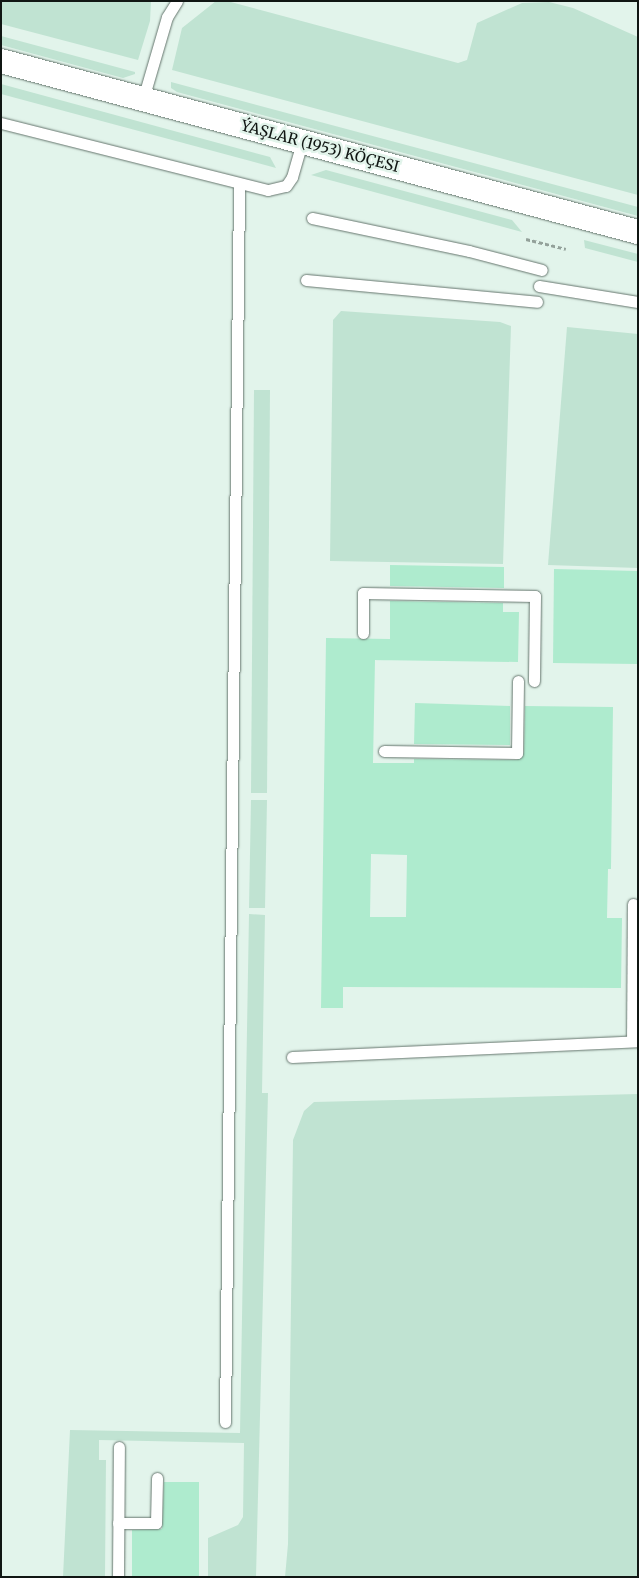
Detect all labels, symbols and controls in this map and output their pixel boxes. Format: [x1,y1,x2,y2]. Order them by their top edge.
street label: ÝAŞLAR (1953) KÖÇESI [239,116,401,176]

